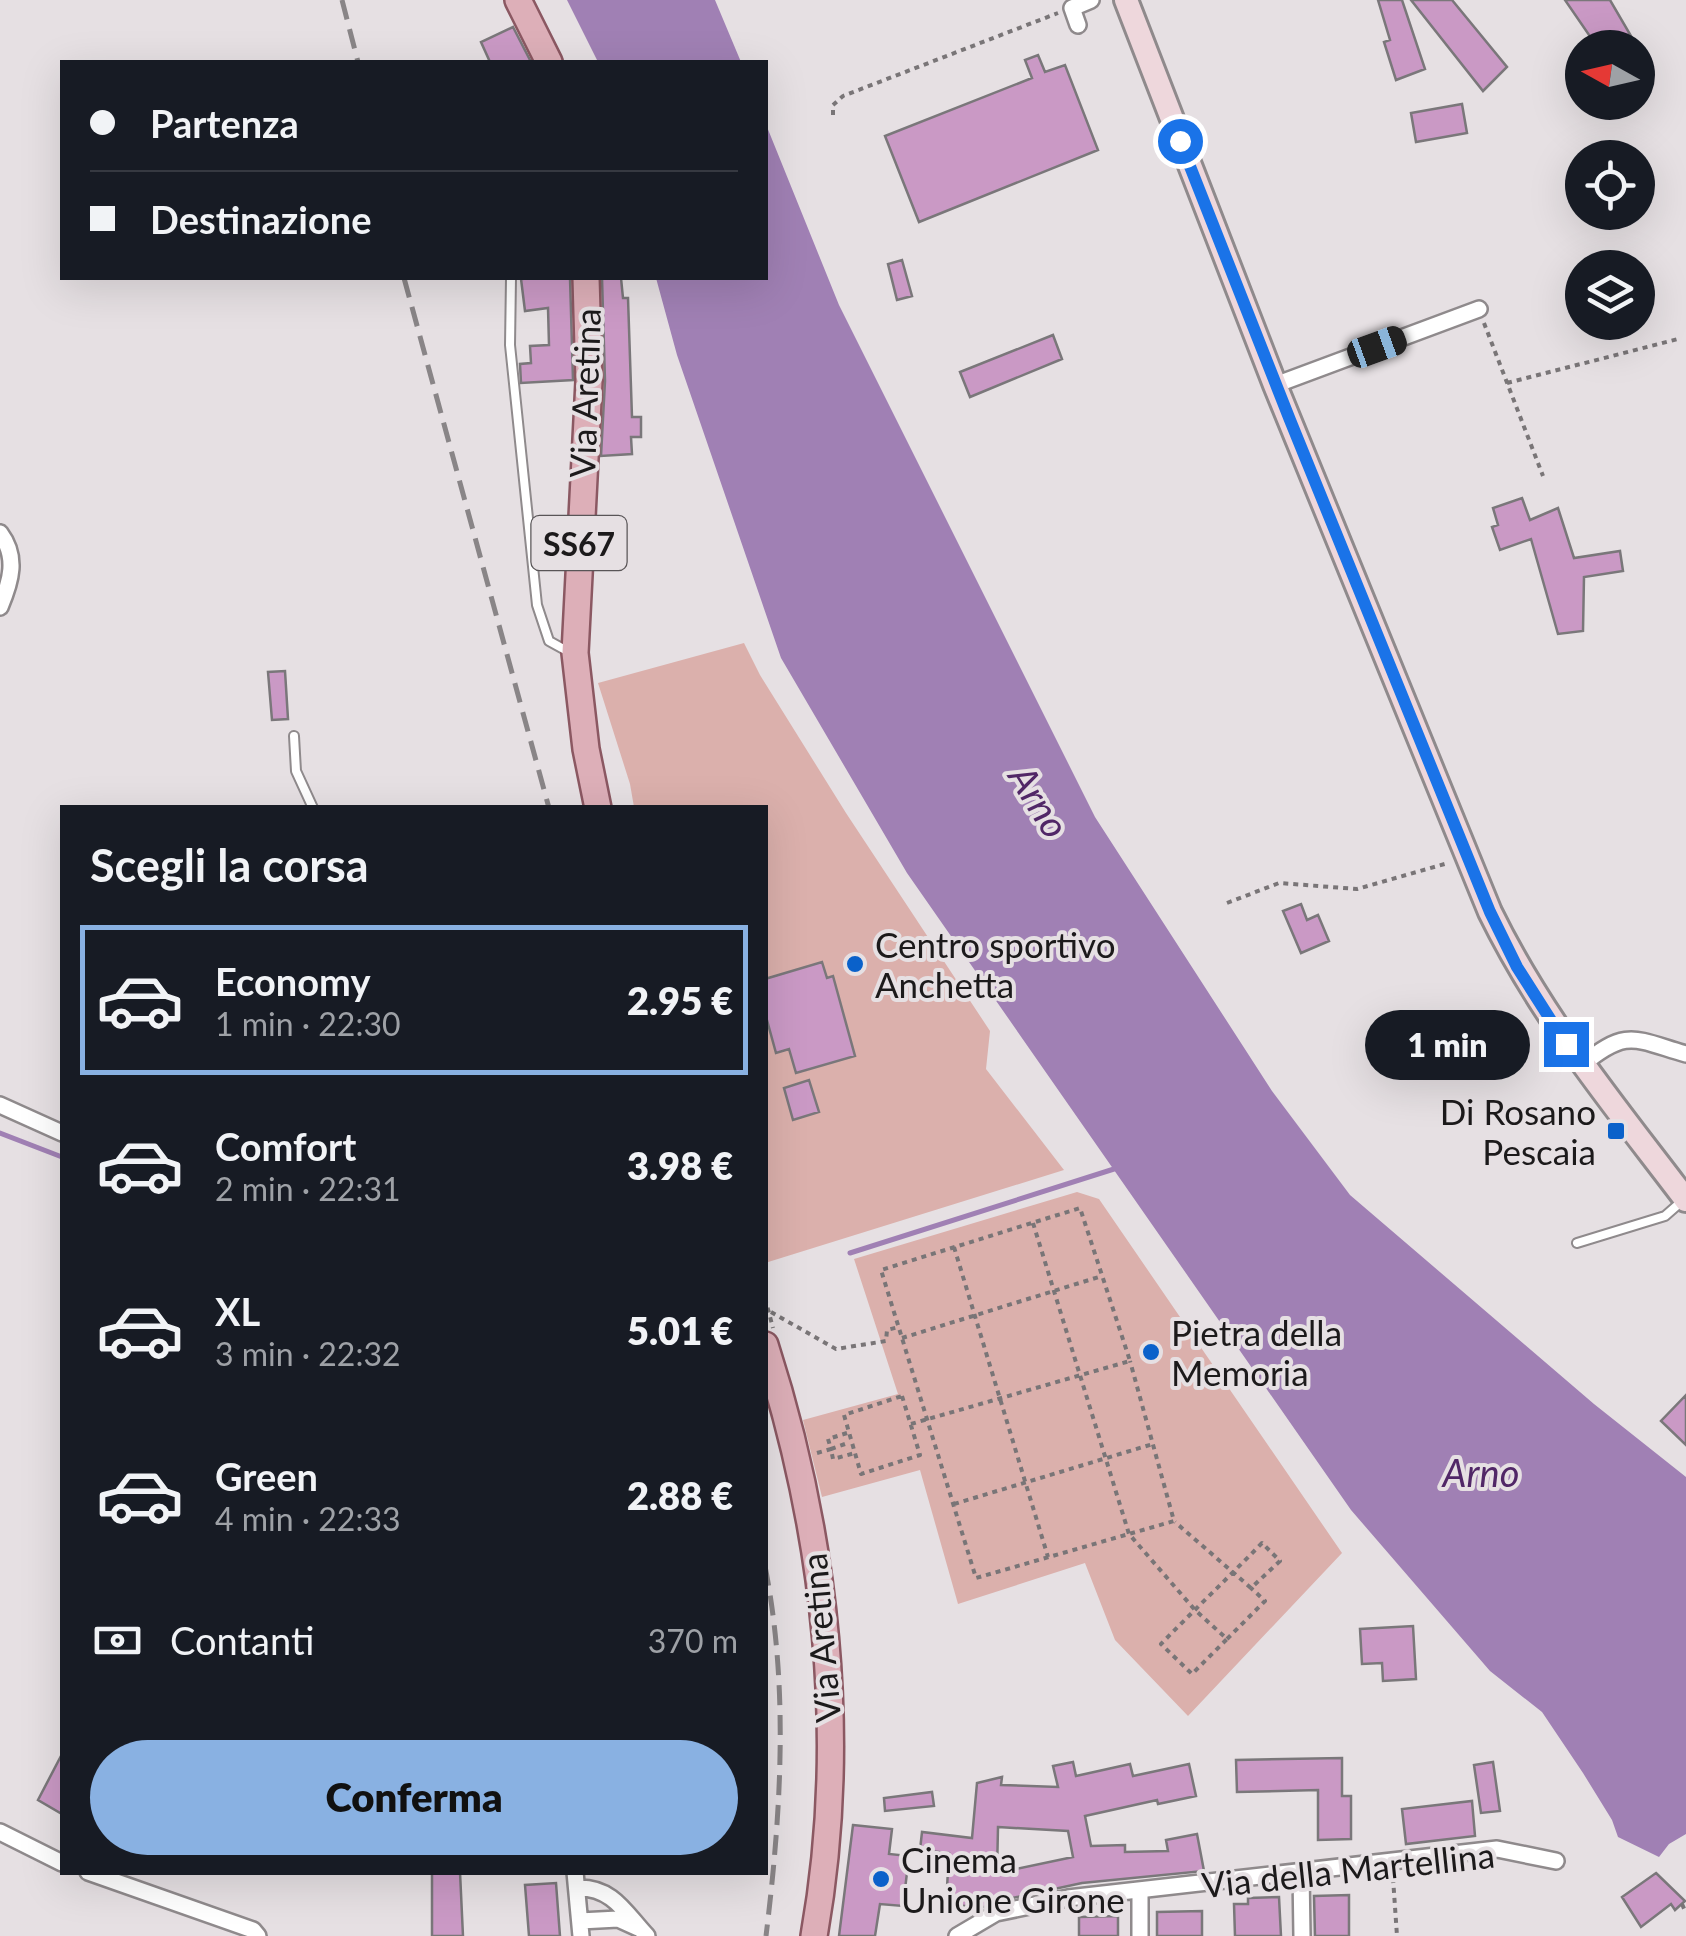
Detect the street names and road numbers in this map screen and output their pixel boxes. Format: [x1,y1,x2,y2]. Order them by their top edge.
street label: Via Aretina [560,307,608,479]
road number: SS67 [532,516,626,570]
street label: Via Aretina [792,1552,848,1724]
street label: Via della Martellina [1199,1833,1497,1905]

